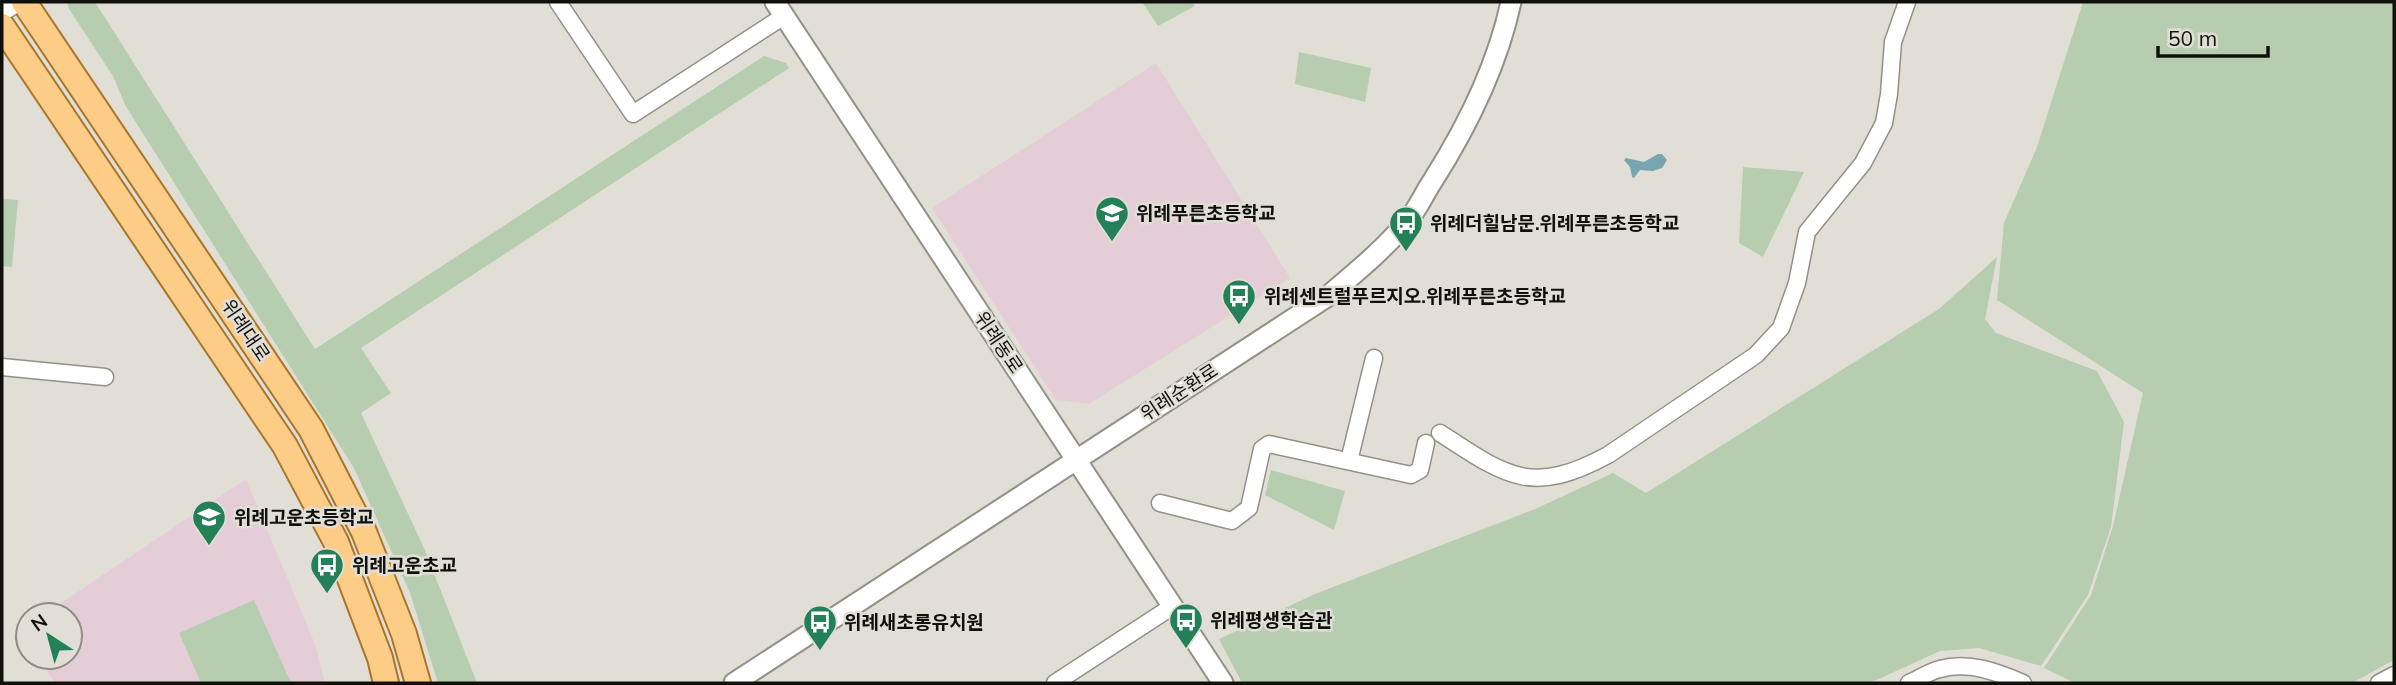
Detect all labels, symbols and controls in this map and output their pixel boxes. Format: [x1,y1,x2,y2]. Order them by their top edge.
scale bar [2158,14,2268,58]
text: 50 m [2168,25,2217,51]
school or university icon: 위례푸른초등학교 [1093,194,1131,243]
place label: 위례푸른초등학교 [1136,201,1276,225]
bus stop icon: 위례더힐남문.위례푸른초등학교 [1387,204,1425,253]
place label: 위례더힐남문.위례푸른초등학교 [1430,211,1679,235]
bus stop icon: 위례센트럴푸르지오.위례푸른초등학교 [1220,277,1258,326]
place label: 위례센트럴푸르지오.위례푸른초등학교 [1264,284,1566,308]
street label: 위례대로 [217,294,275,366]
street label: 위례동로 [970,306,1028,378]
street label: 위례순환로 [1136,358,1222,426]
school or university icon: 위례고운초등학교 [190,498,228,547]
place label: 위례고운초등학교 [234,505,374,529]
bus stop icon: 위례고운초교 [308,546,346,595]
place label: 위례고운초교 [352,553,457,577]
north arrow [14,601,84,671]
bus stop icon: 위례평생학습관 [1167,601,1205,650]
bus stop icon: 위례새초롱유치원 [801,603,839,652]
text: N [26,608,52,636]
place label: 위례평생학습관 [1210,608,1333,632]
place label: 위례새초롱유치원 [844,610,984,634]

